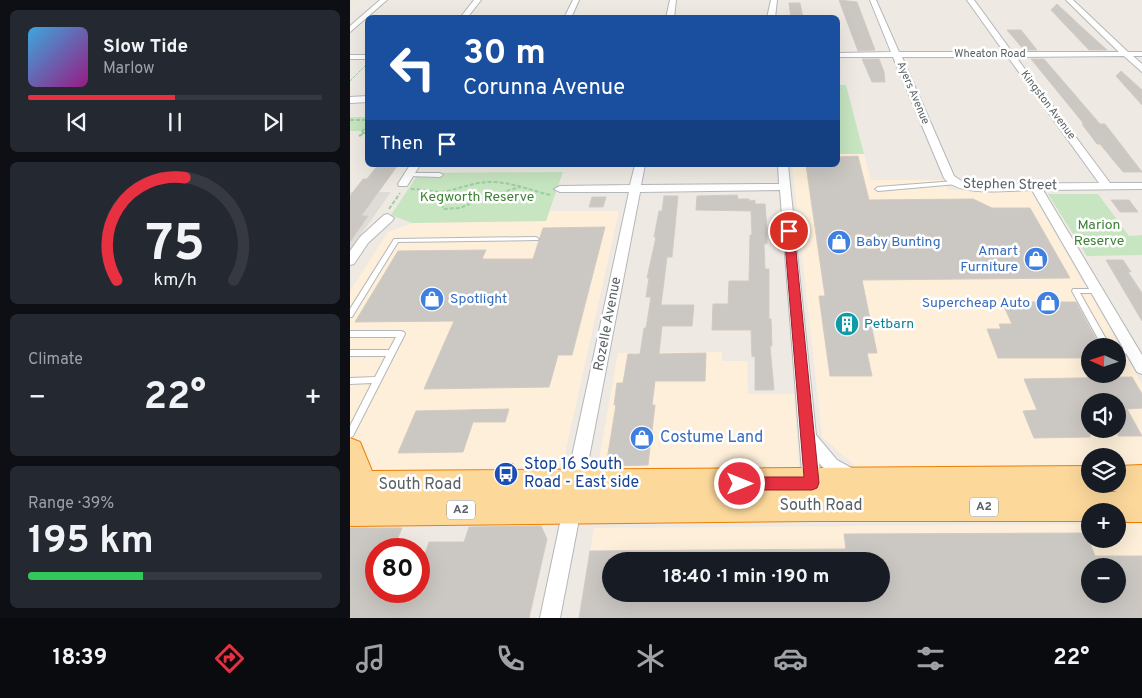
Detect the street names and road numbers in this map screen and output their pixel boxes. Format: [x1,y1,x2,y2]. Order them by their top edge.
street label: Wheaton Road [954,47,1026,61]
street label: Ayers Avenue [893,59,933,127]
street label: Kingston Avenue [1017,68,1079,142]
street label: Stephen Street [963,176,1057,194]
street label: Rozelle Avenue [591,276,625,372]
street label: South Road [379,475,461,495]
street label: South Road [780,496,862,516]
road number: A2 [970,498,998,516]
road number: A2 [447,500,475,520]

